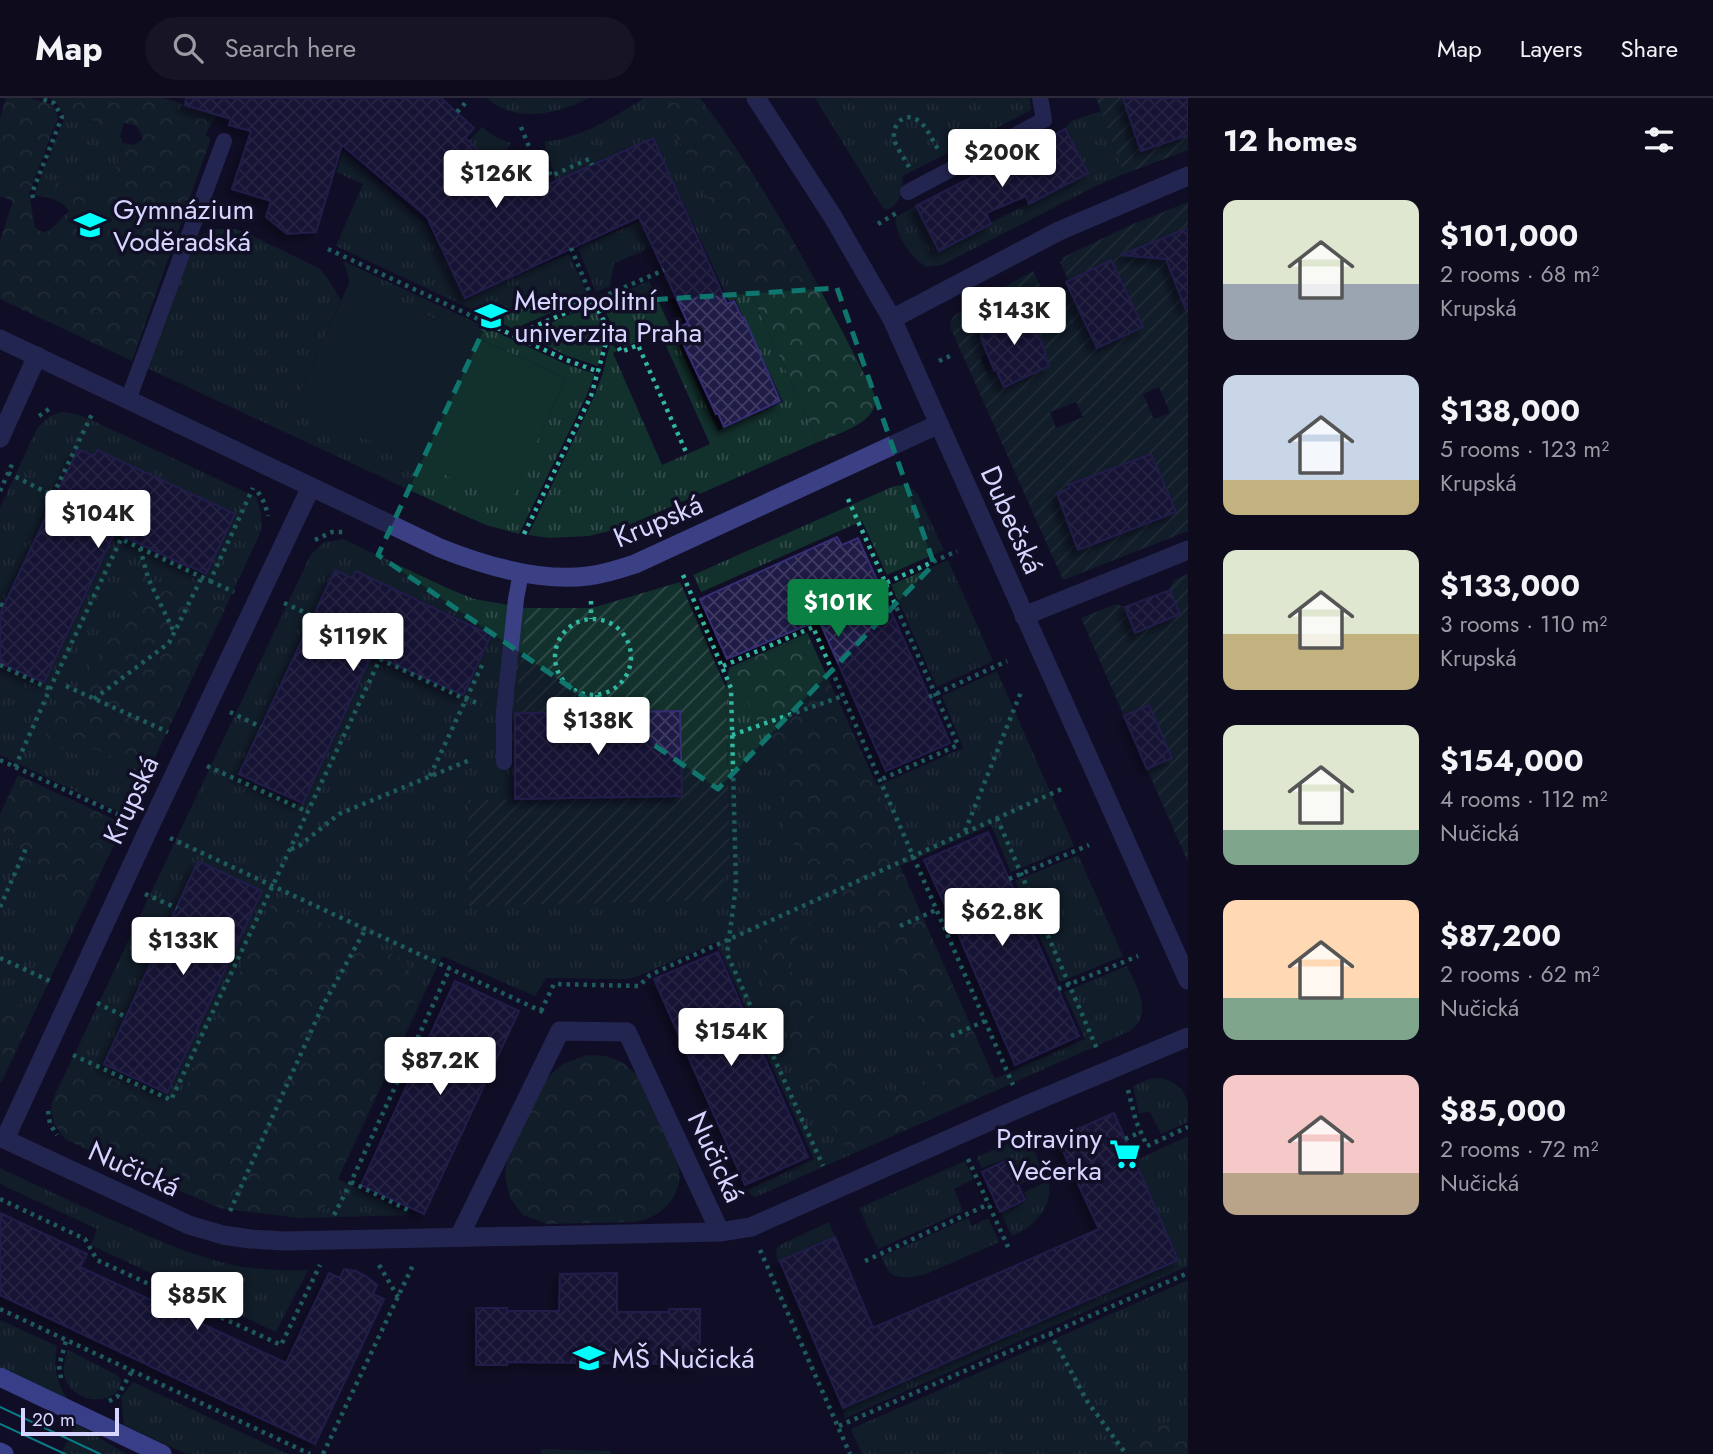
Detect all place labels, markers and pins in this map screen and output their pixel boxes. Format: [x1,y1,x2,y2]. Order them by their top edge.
pin: $200K [953,130,1051,189]
pin: $126K [447,150,545,210]
place label: Gymnázium Voděradská [113,189,254,262]
school or university icon: Gymnázium Voděradská [73,208,107,242]
place label: Metropolitní univerzita Praha [514,280,702,353]
pin: $143K [965,288,1063,347]
school or university icon: Metropolitní univerzita Praha [474,299,508,333]
pin: $104K [49,490,147,550]
pin: $101K [789,580,887,639]
pin: $119K [304,614,402,673]
pin: $138K [549,698,647,757]
pin: $62.8K [945,888,1059,948]
pin: $133K [134,918,232,977]
pin: $154K [682,1009,780,1068]
pin: $87.2K [383,1038,497,1097]
place label: Potraviny Večerka [996,1118,1103,1191]
supermarket icon: Potraviny Večerka [1108,1137,1142,1171]
pin: $85K [156,1272,238,1332]
place label: MŠ Nučická [612,1338,755,1379]
school or university icon: MŠ Nučická [572,1341,606,1375]

